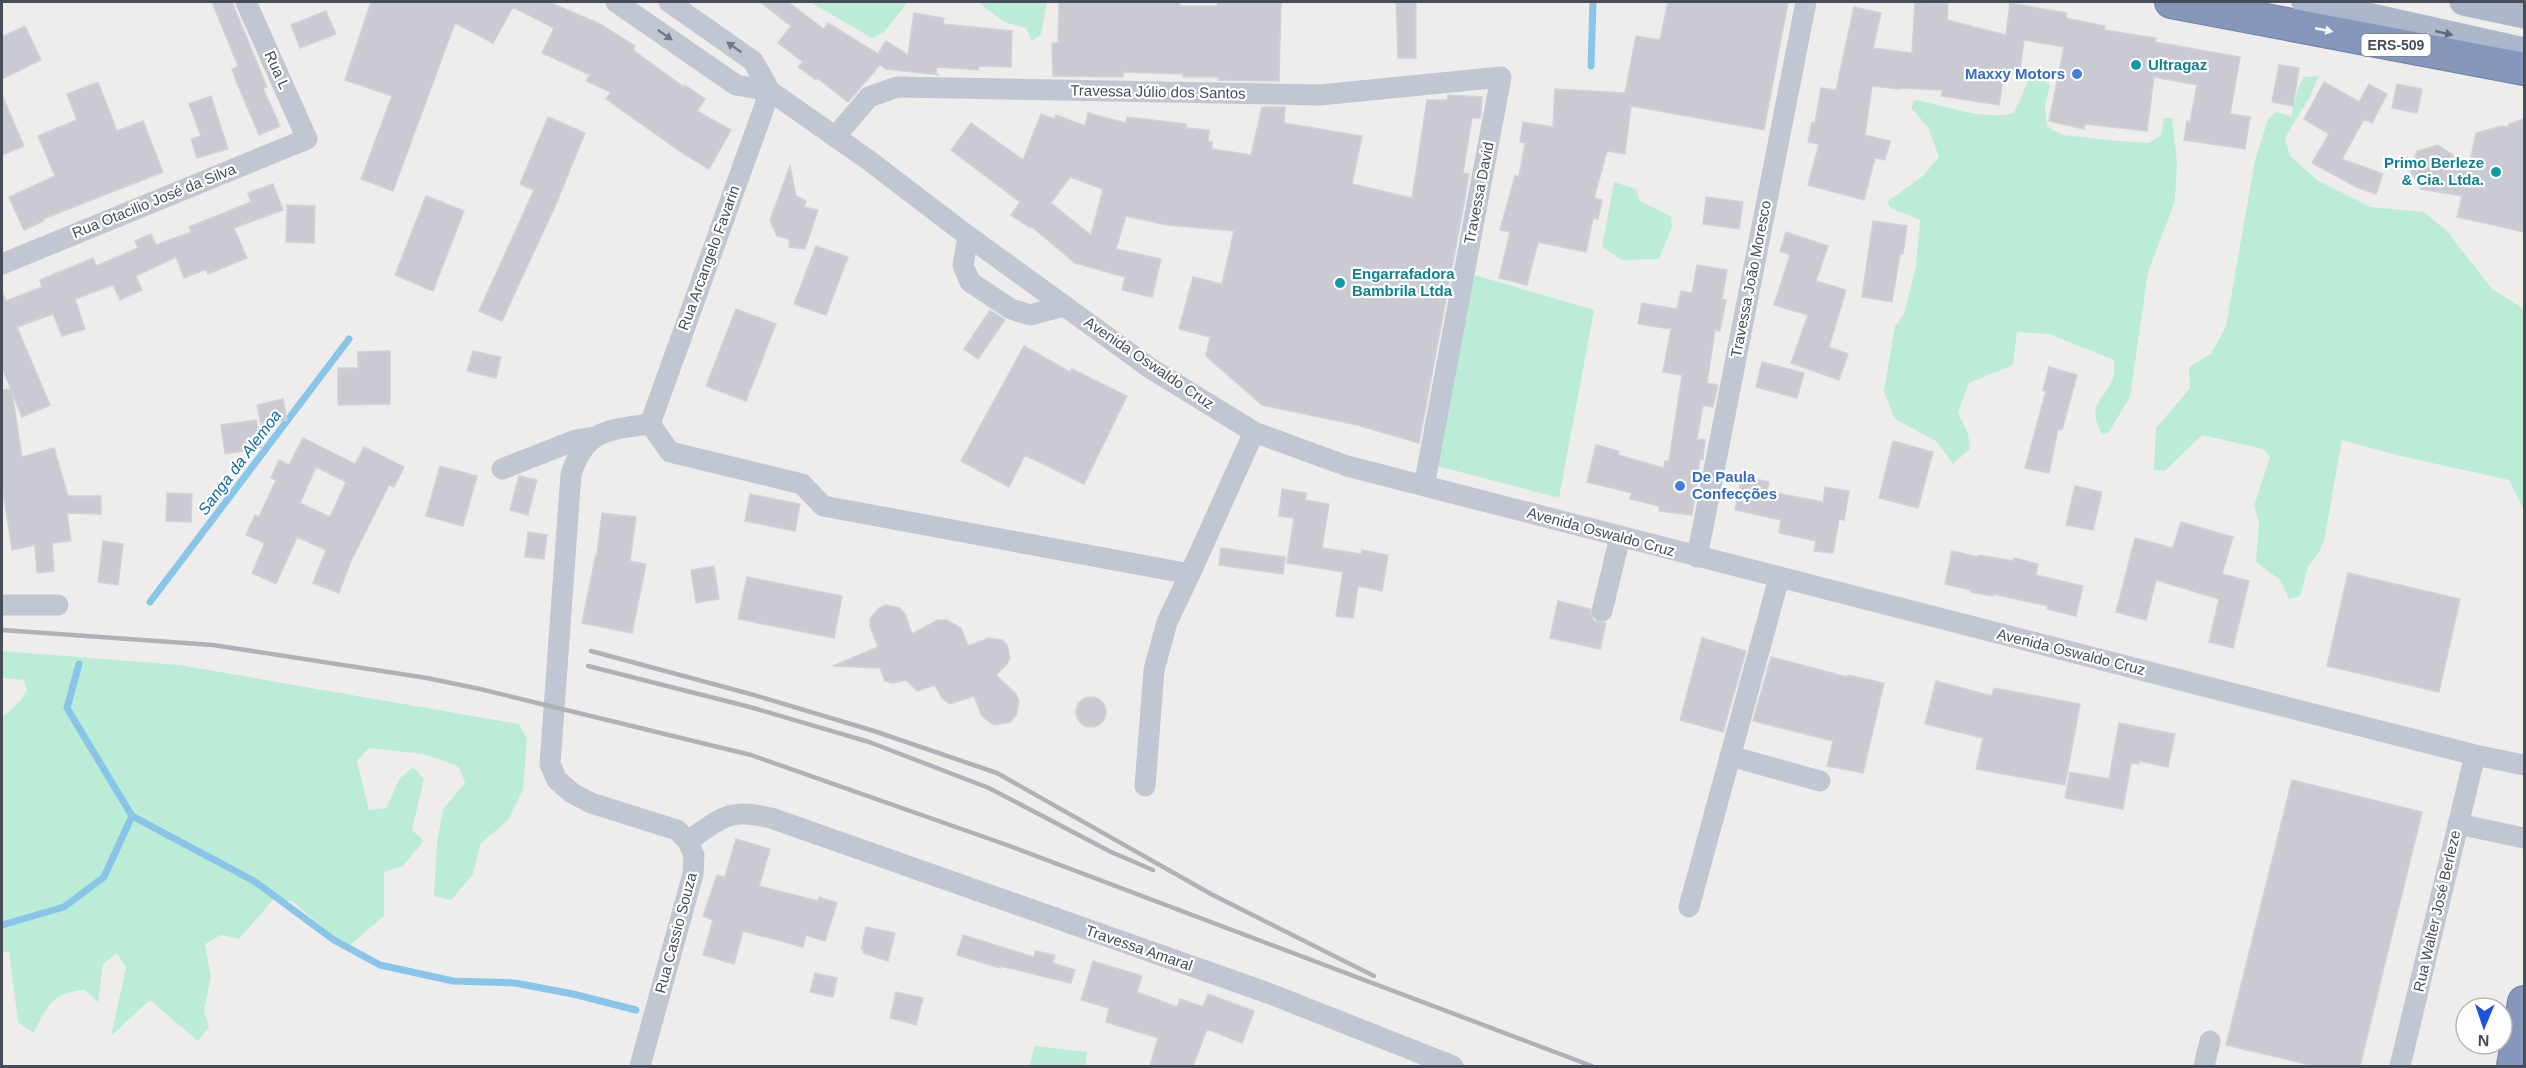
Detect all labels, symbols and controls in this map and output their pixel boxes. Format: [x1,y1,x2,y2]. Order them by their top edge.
one-way arrow [2315,26,2334,36]
one-way arrow [2434,28,2453,38]
one-way arrow [656,29,672,41]
road number: ERS-509 [2362,34,2430,56]
one-way arrow [726,41,742,53]
street label: Rua L [262,48,293,92]
place label: Ultragaz [2148,56,2207,73]
marker: Ultragaz [2129,58,2143,72]
place label: Maxxy Motors [1965,65,2065,82]
marker: Maxxy Motors [2070,67,2084,81]
street label: Travessa Júlio dos Santos [1070,81,1246,102]
street label: Travessa David [1460,140,1497,245]
place label: Primo Berleze & Cia. Ltda. [2384,154,2484,188]
street label: Rua Otacilio José da Silva [69,160,239,241]
marker: Primo Berleze & Cia. Ltda. [2489,165,2503,179]
street label: Rua Arcangelo Favarin [674,183,743,332]
street label: Travessa João Moresco [1727,199,1774,359]
place label: Engarrafadora Bambrila Ltda [1352,265,1455,299]
marker: Engarrafadora Bambrila Ltda [1333,276,1347,290]
street label: Avenida Oswaldo Cruz [1081,313,1217,412]
water label: Sanga da Alemoa [195,407,284,518]
place label: De Paula Confecções [1692,468,1777,502]
marker: De Paula Confecções [1673,479,1687,493]
street label: Avenida Oswaldo Cruz [1525,504,1677,559]
street label: Avenida Oswaldo Cruz [1995,625,2147,678]
street label: Rua Walter José Berleze [2410,828,2463,993]
street label: Rua Cassio Souza [651,870,700,995]
street label: Travessa Amaral [1083,921,1195,974]
north arrow [2454,996,2514,1056]
text: N [2477,1032,2490,1049]

